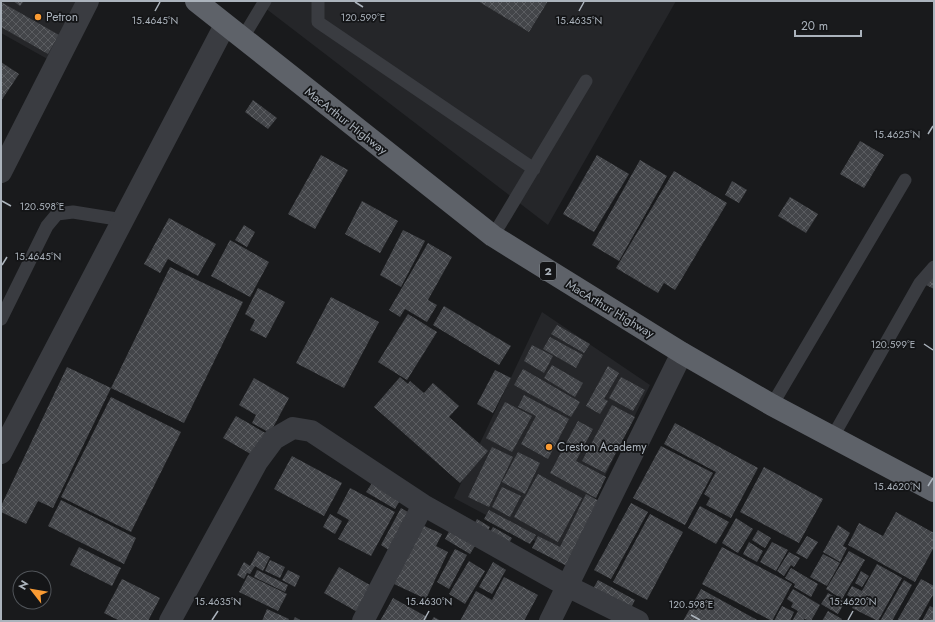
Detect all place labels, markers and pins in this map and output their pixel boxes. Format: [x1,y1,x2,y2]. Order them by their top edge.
place label: Petron [46,8,78,26]
marker: Petron [33,12,43,22]
place label: Creston Academy [557,438,647,456]
marker: Creston Academy [544,442,554,452]

